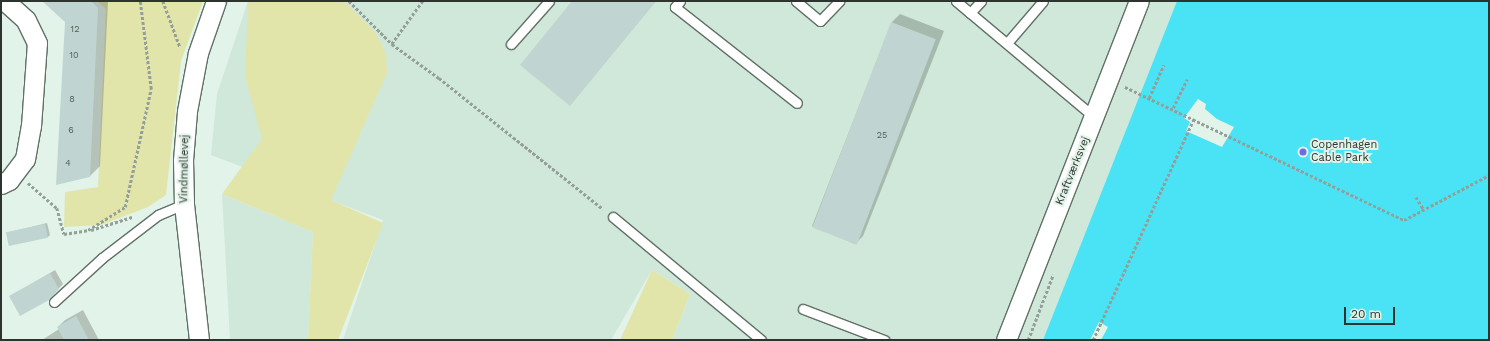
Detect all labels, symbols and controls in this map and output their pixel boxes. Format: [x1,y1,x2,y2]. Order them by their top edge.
house number: 12 [71,24,79,34]
house number: 10 [69,50,79,60]
house number: 8 [69,94,75,104]
house number: 6 [68,125,74,135]
house number: 25 [877,130,887,140]
street label: Vindmøllevej [178,135,192,203]
street label: Kraftværksvej [1053,135,1093,207]
place label: Copenhagen Cable Park [1311,139,1377,165]
marker: Copenhagen Cable Park [1298,147,1308,157]
house number: 4 [65,158,71,168]
scale bar [1346,299,1397,325]
text: 20 m [1351,307,1381,321]

